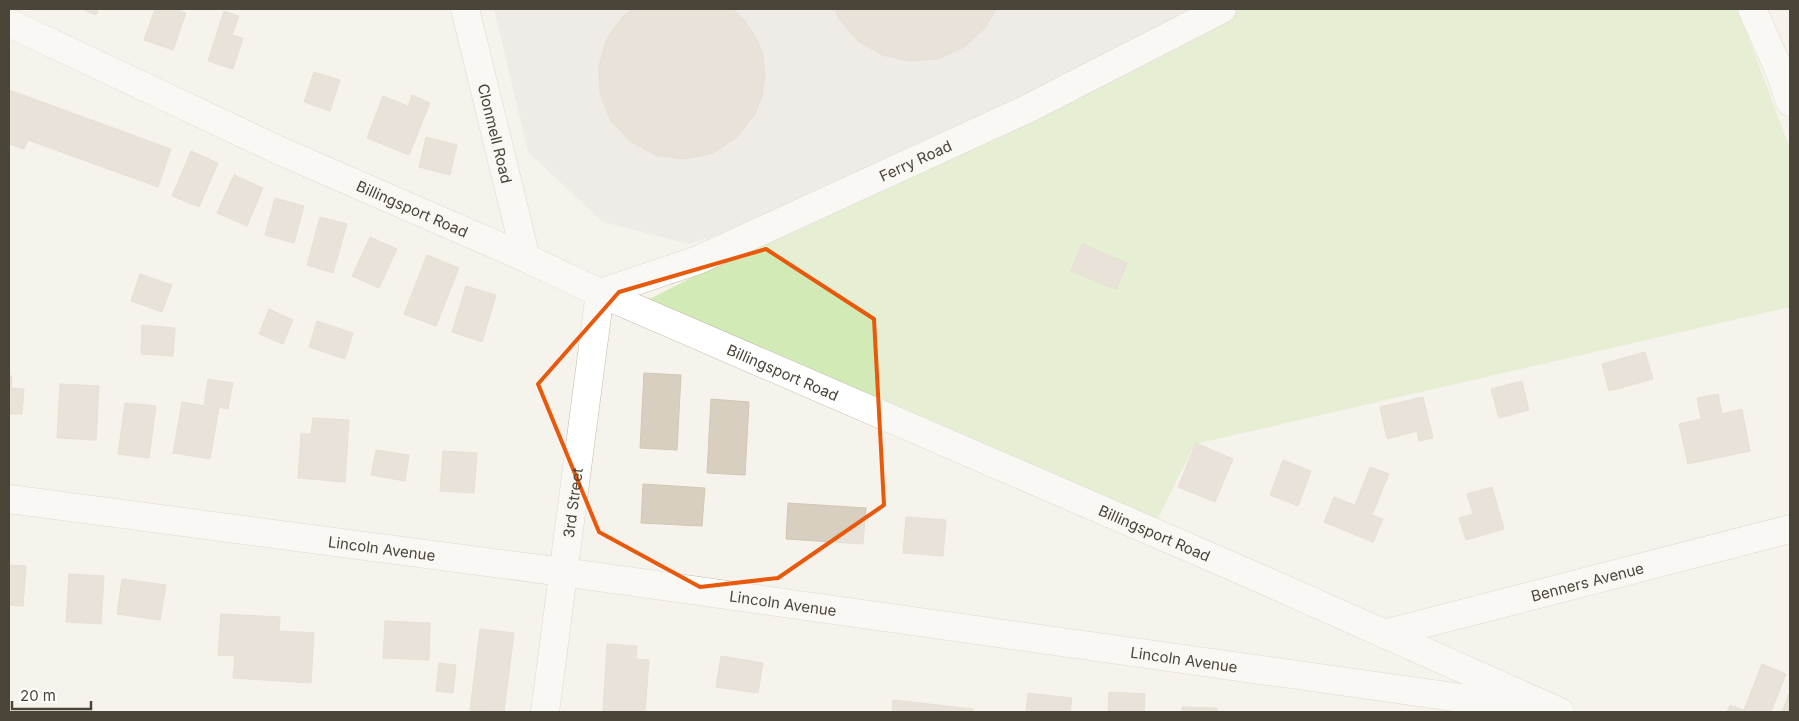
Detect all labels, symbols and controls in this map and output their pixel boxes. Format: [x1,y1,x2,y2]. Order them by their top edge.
street label: Clonmell Road [474,81,517,185]
street label: Ferry Road [876,135,954,185]
street label: Billingsport Road [354,176,471,241]
street label: Billingsport Road [724,340,842,405]
street label: 3rd Street [558,467,586,539]
street label: Billingsport Road [1096,500,1213,565]
street label: Lincoln Avenue [327,532,437,565]
street label: Benners Avenue [1529,558,1646,605]
street label: Lincoln Avenue [728,586,838,620]
street label: Lincoln Avenue [1129,642,1239,676]
scale bar [12,678,91,710]
text: 20 m [20,686,56,705]

